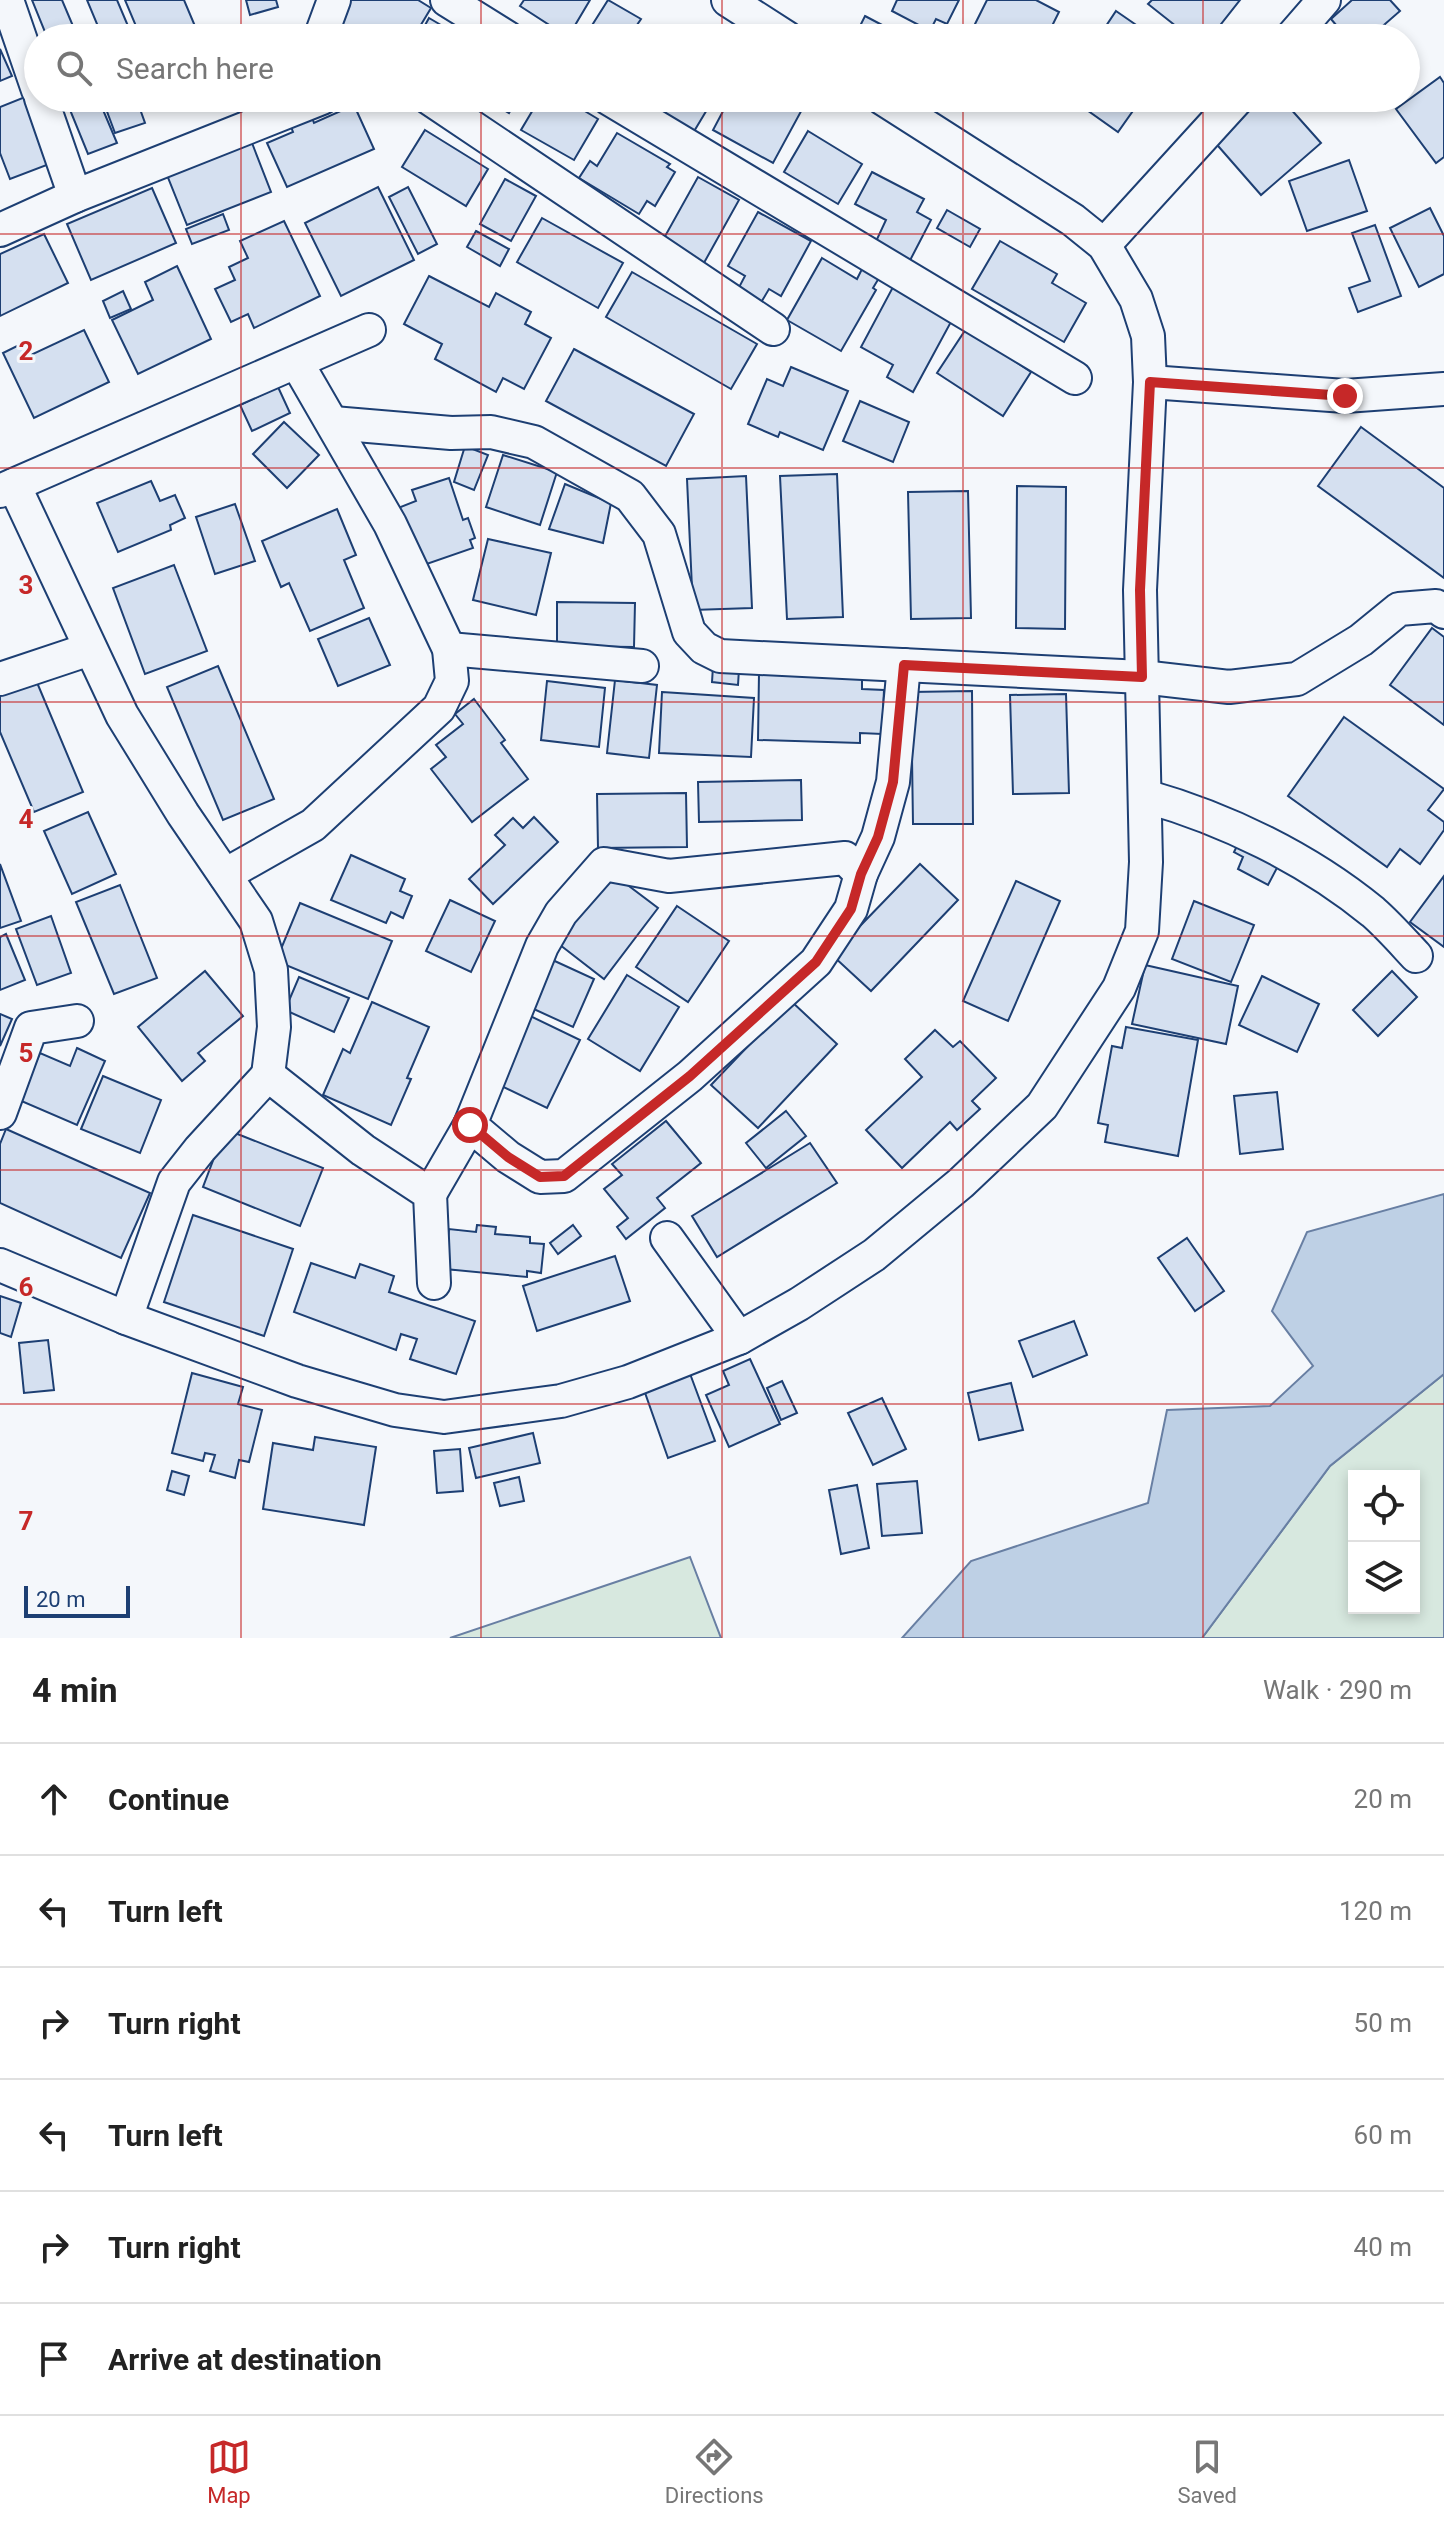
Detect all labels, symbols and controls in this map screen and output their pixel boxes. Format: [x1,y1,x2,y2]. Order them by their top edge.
search box [24,24,1420,112]
icon: search [52,46,96,90]
text: Search here [116,51,274,86]
text: 2 [19,336,33,366]
route end [1327,378,1363,414]
text: 3 [19,570,33,600]
text: 4 [19,804,34,834]
text: 5 [19,1038,33,1068]
route start [452,1107,488,1143]
text: 6 [19,1272,34,1302]
map controls [1348,1470,1420,1614]
button: locate [1348,1470,1420,1542]
text: 7 [19,1506,33,1536]
button: layers [1348,1542,1420,1614]
scale bar [24,1582,130,1618]
text: 20 m [36,1587,85,1612]
text: 4 min [32,1670,117,1710]
text: Walk · 290 m [1263,1675,1412,1705]
icon: ahead [32,1777,76,1821]
text: Continue [108,1782,229,1817]
text: 20 m [1354,1784,1412,1814]
icon: left [32,1889,76,1933]
text: Turn left [108,1894,223,1929]
text: 120 m [1339,1896,1412,1926]
icon: right [32,2001,76,2045]
text: Turn right [108,2006,241,2041]
text: 50 m [1354,2008,1412,2038]
icon: left [32,2113,76,2157]
text: Turn left [108,2118,223,2153]
text: 60 m [1354,2120,1412,2150]
icon: right [32,2225,76,2269]
text: Turn right [108,2230,241,2265]
text: 40 m [1354,2232,1412,2262]
icon: arrive [32,2337,76,2381]
text: Arrive at destination [108,2342,382,2377]
tab: Map [207,2435,251,2508]
tab: Directions [665,2435,764,2508]
tab: Saved [1178,2435,1237,2508]

